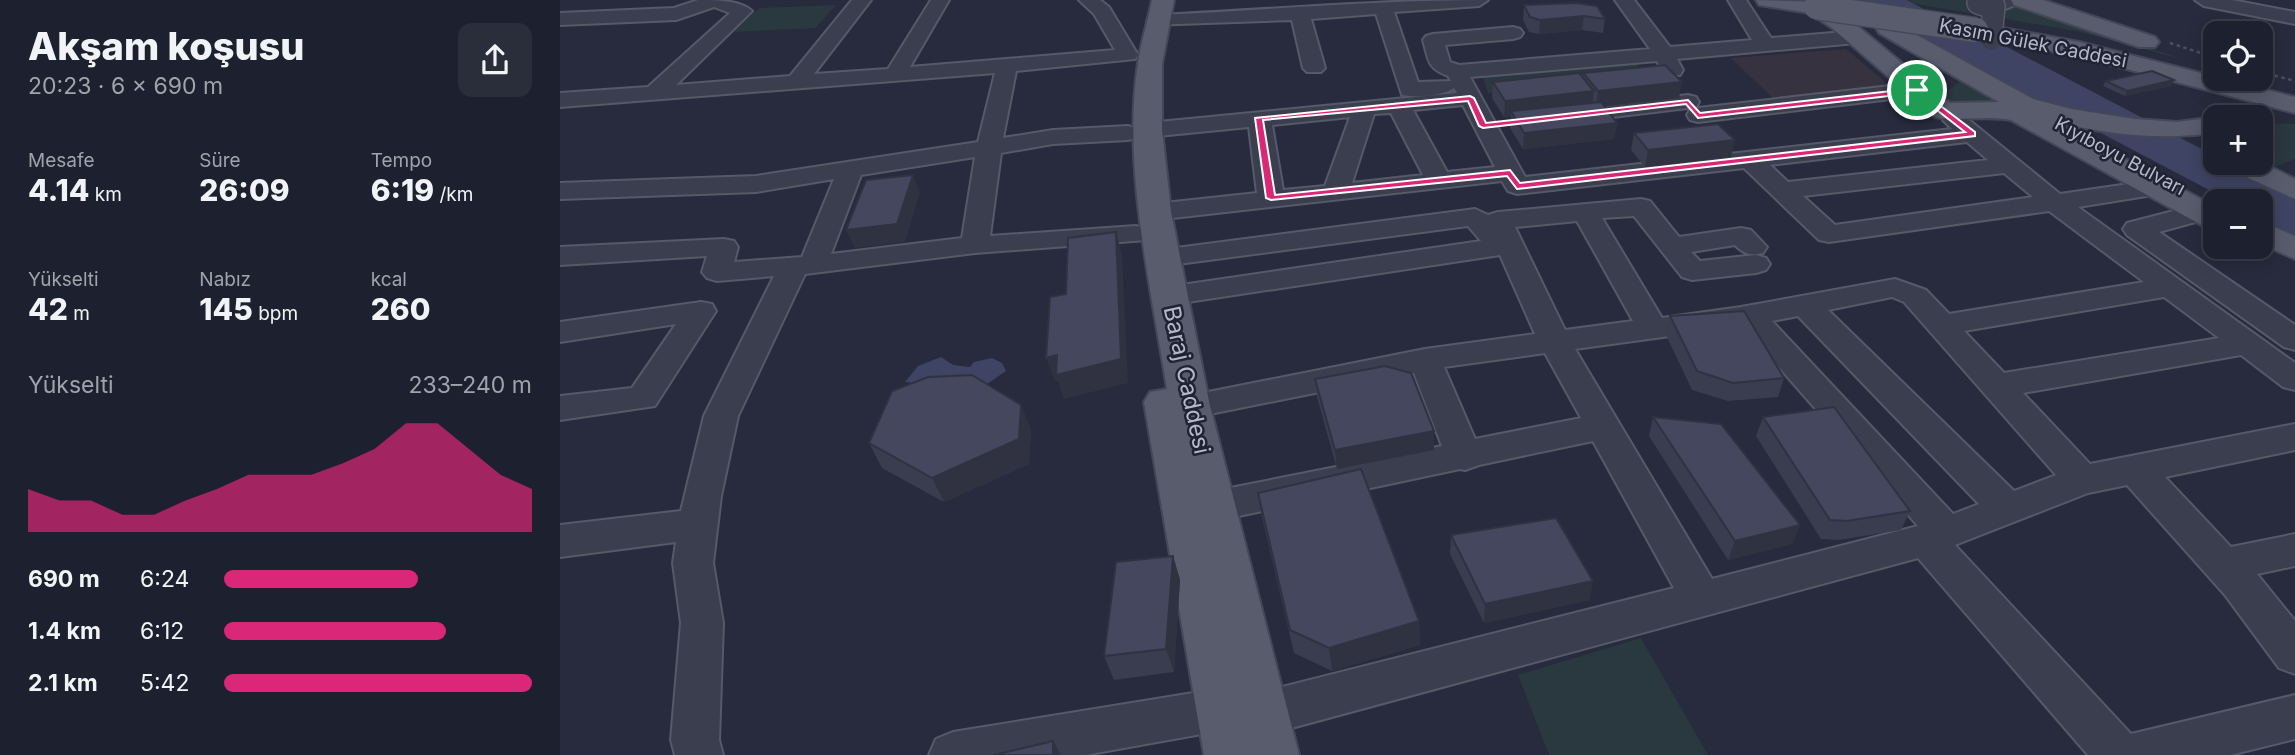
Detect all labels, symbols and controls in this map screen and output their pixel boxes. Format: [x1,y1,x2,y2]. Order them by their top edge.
street label: Kasım Gülek Caddesi [1937,14,2129,72]
map controls [2203,21,2273,259]
button: locate [2203,21,2273,91]
text: Akşam koşusu [28,23,305,69]
button: share [458,23,532,97]
pin [1887,60,1947,120]
icon: arrive [1898,71,1936,109]
text: 20:23 · 6 × 690 m [28,72,223,100]
button: + [2203,105,2273,175]
street label: Kıyıboyu Bulvarı [2051,112,2189,200]
text: Mesafe [28,149,95,172]
text: Süre [199,149,241,172]
text: Tempo [371,149,432,172]
text: 4.14 [28,172,89,208]
text: 26:09 [199,172,290,208]
text: 6:19 [371,172,434,208]
text: km [89,183,122,206]
text: /km [434,183,473,206]
button: − [2203,189,2273,259]
text: Yükselti [28,268,99,291]
text: Nabız [199,268,251,291]
text: kcal [371,268,407,291]
text: 42 [28,291,68,327]
text: 145 [199,291,253,327]
text: 260 [371,291,430,327]
text: m [68,302,90,325]
text: bpm [253,302,298,325]
street label: Baraj Caddesi [1158,303,1216,457]
text: Yükselti [28,371,113,399]
text: 233–240 m [408,371,532,399]
text: 690 m [28,565,100,593]
text: 6:24 [140,565,189,593]
text: 1.4 km [28,617,101,645]
text: 6:12 [140,617,184,645]
text: 2.1 km [28,669,98,697]
text: 5:42 [140,669,190,697]

